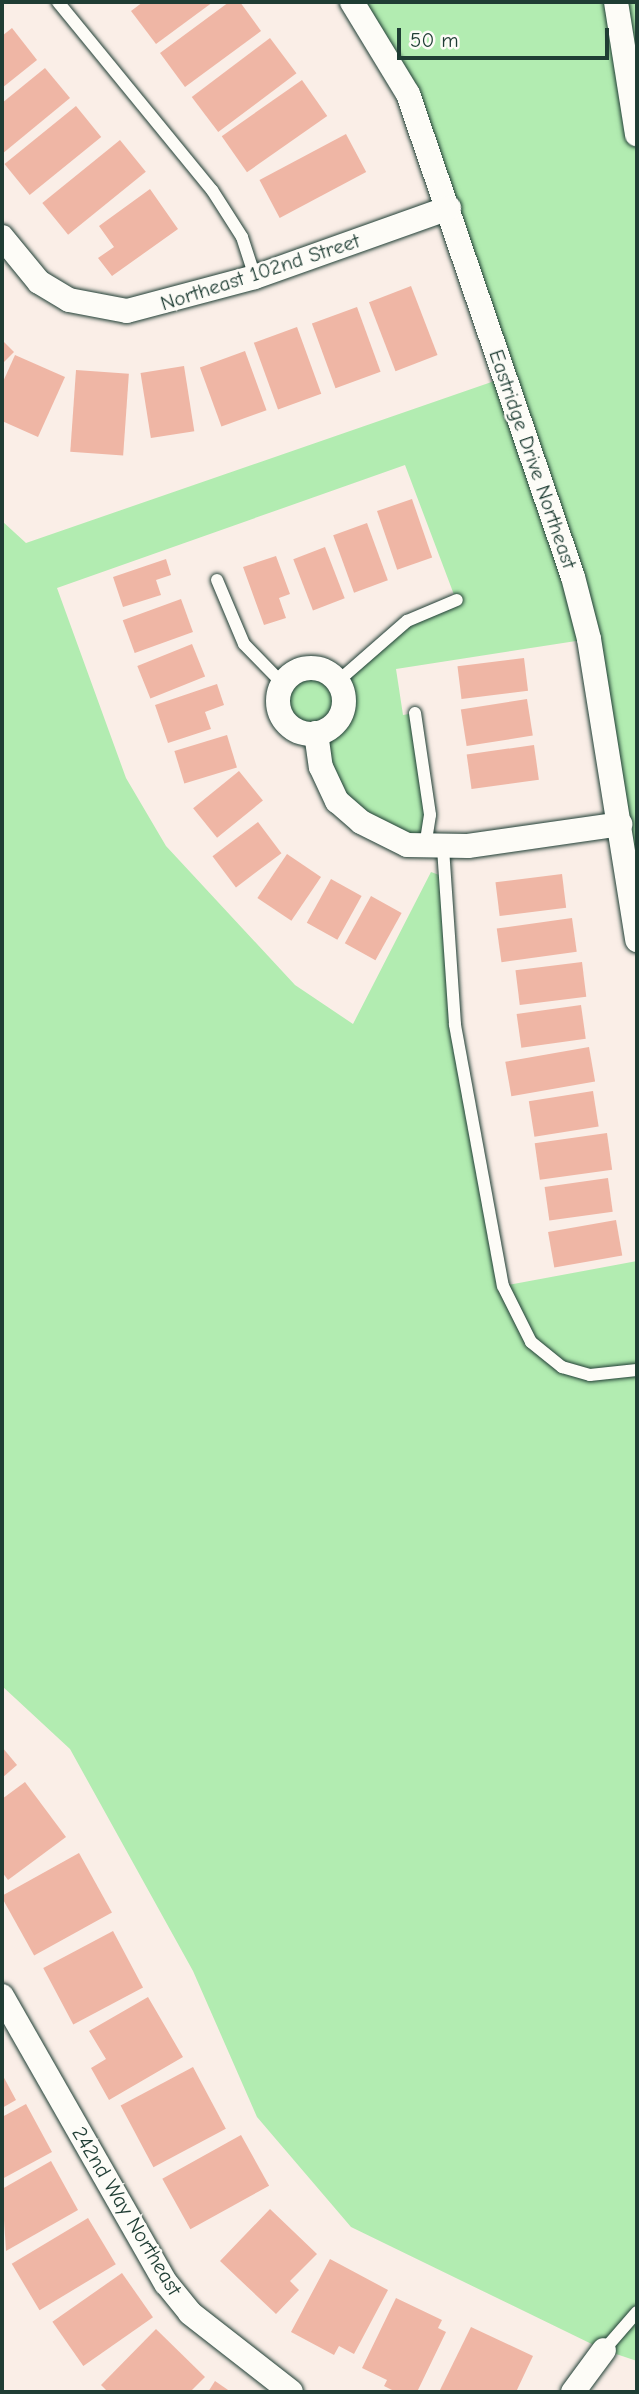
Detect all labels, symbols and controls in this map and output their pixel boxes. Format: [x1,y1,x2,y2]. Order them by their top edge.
scale bar [401,14,613,58]
text: 50 m [410,28,459,52]
street label: Northeast 102nd Street [157,228,363,316]
street label: Eastridge Drive Northeast [484,346,582,572]
street label: 242nd Way Northeast [67,2122,187,2300]

